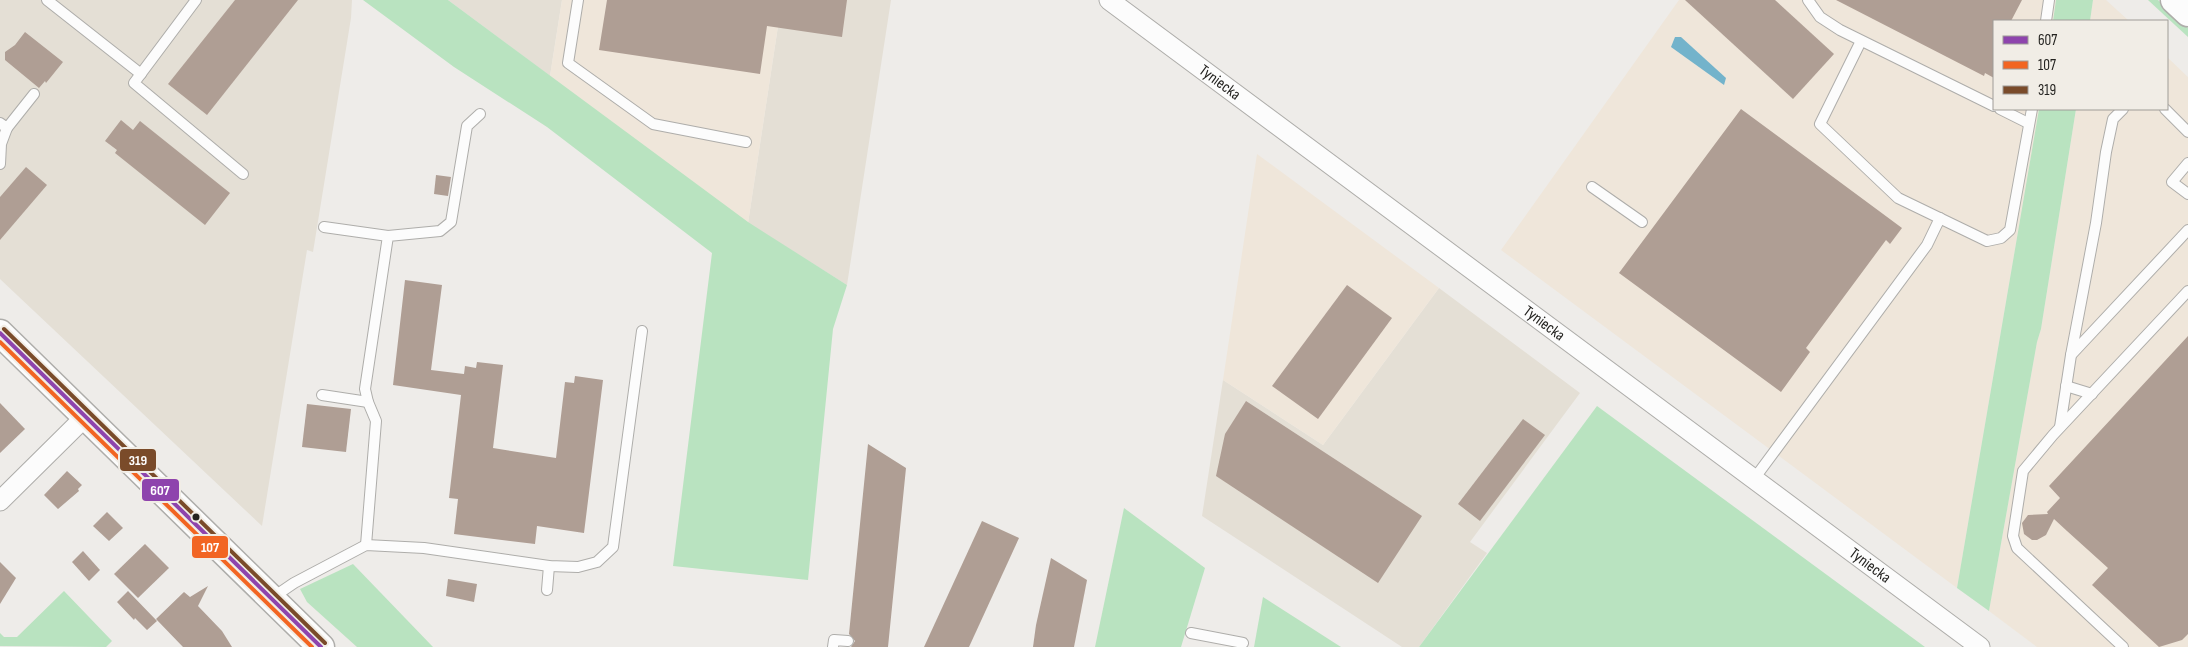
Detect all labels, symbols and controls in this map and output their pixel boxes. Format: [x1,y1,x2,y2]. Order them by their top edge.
legend [1993,20,2168,110]
text: 607 [2038,31,2057,50]
text: 107 [2038,56,2056,75]
street label: Tyniecka [1195,61,1244,104]
text: 319 [2038,81,2056,100]
street label: Tyniecka [1520,302,1569,345]
line badge: 319 [119,448,157,472]
text: 319 [129,452,148,469]
line badge: 607 [141,478,180,502]
text: 607 [150,482,171,499]
unlabelled marker [191,512,201,522]
line badge: 107 [191,535,229,559]
text: 107 [201,539,220,556]
street label: Tyniecka [1845,544,1895,587]

